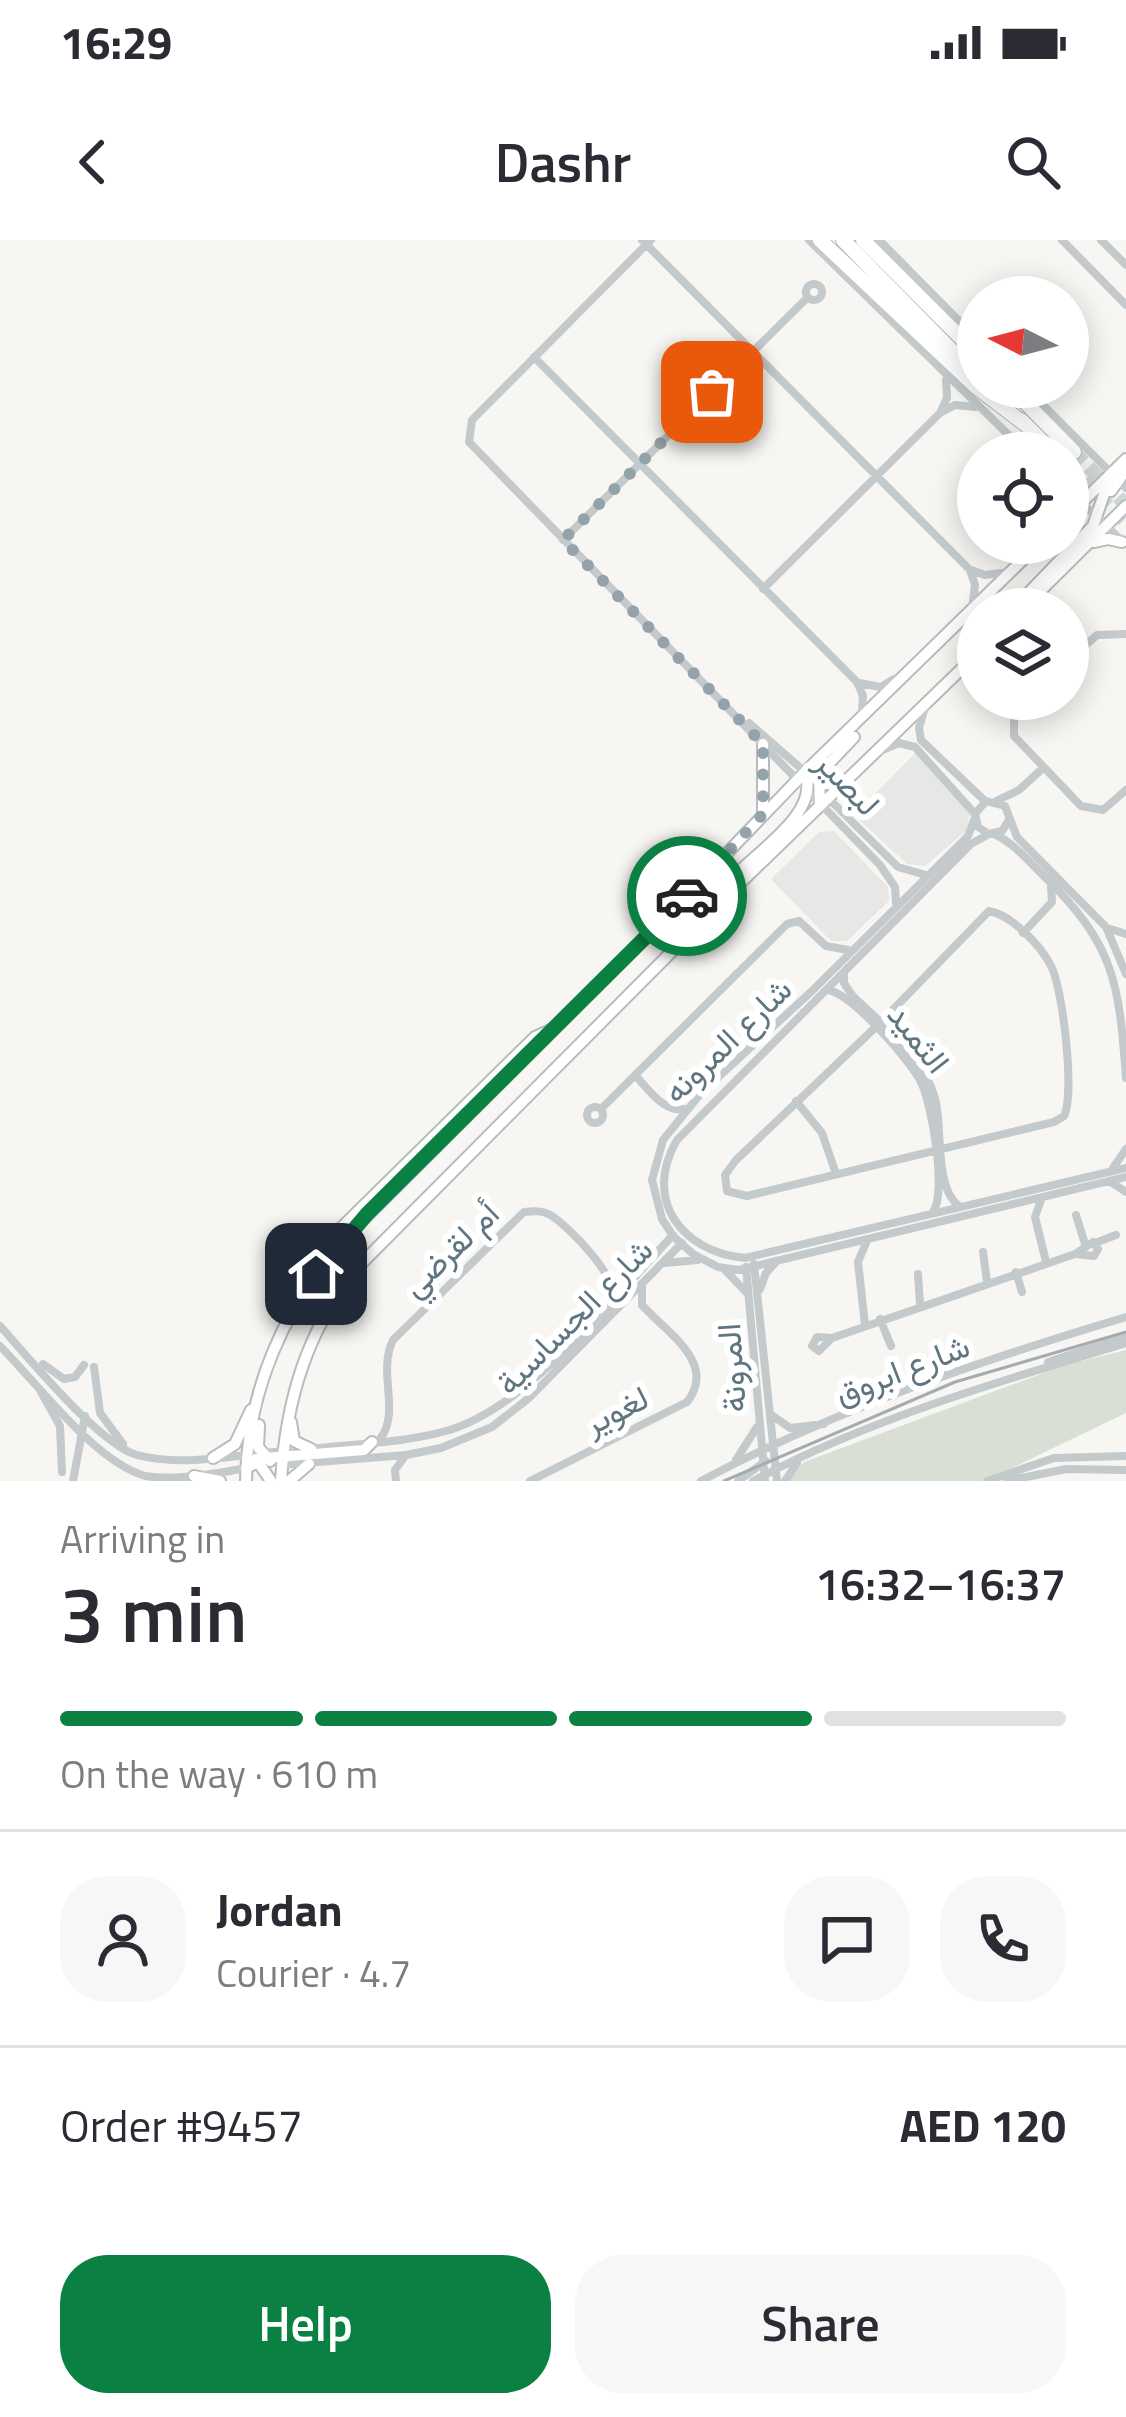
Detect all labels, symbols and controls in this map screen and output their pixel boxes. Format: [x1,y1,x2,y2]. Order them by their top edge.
text: 16:29 [60,8,172,76]
text: Dashr [495,121,631,203]
icon: back [60,129,126,195]
icon: search [1000,129,1066,195]
north arrow [957,276,1089,408]
map controls [957,276,1089,720]
pin [661,341,763,443]
icon: bag [679,359,745,425]
button: locate [957,432,1089,564]
button: layers [957,588,1089,720]
street label: لبصير [803,738,892,827]
courier [627,836,747,956]
icon: car [654,863,720,929]
street label: شارع المرونه [651,965,803,1115]
street label: الثميد [875,992,963,1084]
street label: أم لقرضي [390,1189,512,1310]
pin [265,1223,367,1325]
street label: شارع الجساسية [484,1226,664,1406]
icon: home [283,1241,349,1307]
street label: شارع ابروق [827,1320,977,1418]
street label: المرونة [703,1322,759,1414]
street label: لغوير [574,1372,657,1448]
text: Arriving in [60,1509,225,1568]
text: 16:32–16:37 [815,1549,1066,1617]
text: 3 min [60,1554,248,1672]
text: On the way · 610 m [60,1744,378,1803]
text: Jordan [216,1875,343,1943]
button: person [60,1876,186,2002]
button: chat [784,1876,910,2002]
button: phone [940,1876,1066,2002]
text: Courier · 4.7 [216,1943,411,2002]
text: Order #9457 [60,2091,303,2159]
text: AED 120 [900,2091,1066,2159]
button: Help [60,2255,551,2393]
button: Share [575,2255,1066,2393]

